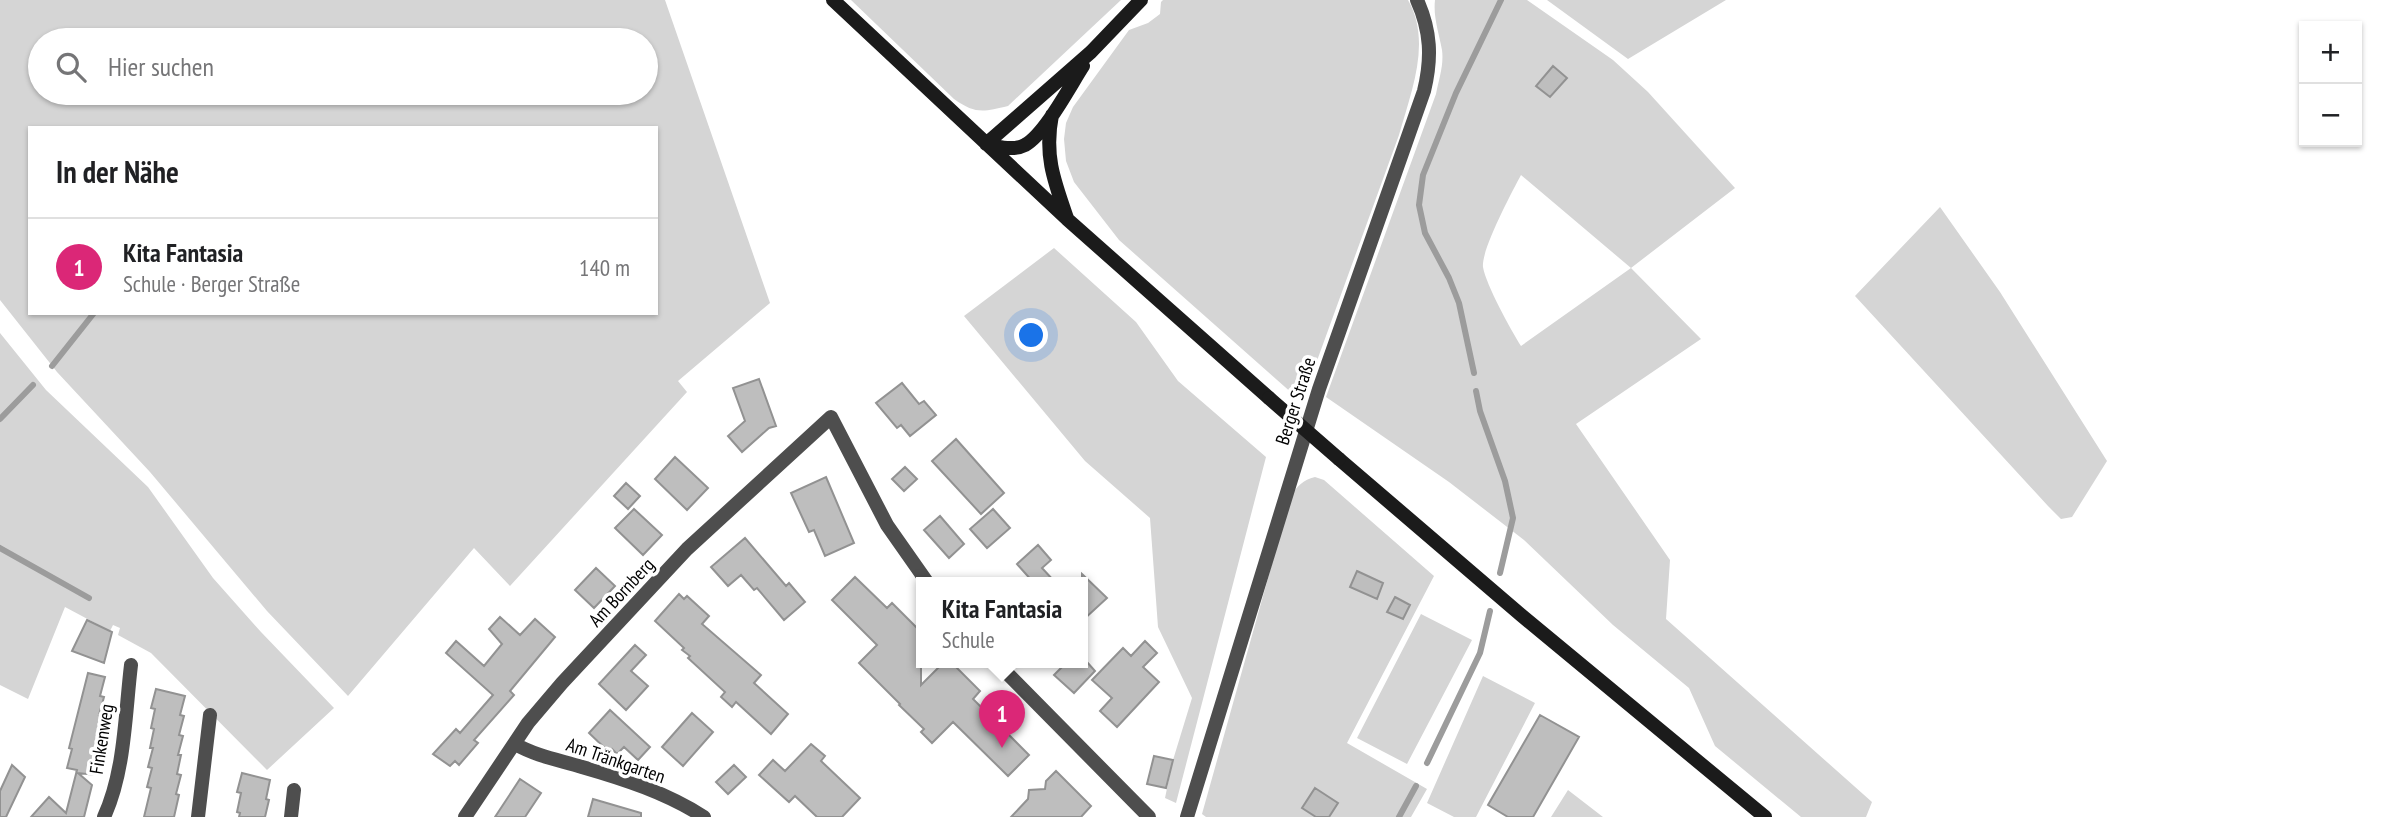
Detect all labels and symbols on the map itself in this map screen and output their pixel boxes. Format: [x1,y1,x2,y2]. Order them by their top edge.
your location [1014,318,1048,352]
street label: Berger Straße [1270,354,1320,448]
street label: Am Bornberg [583,553,659,631]
pin: 1 [979,690,1025,748]
street label: Finkenweg [84,702,118,776]
street label: Am Tränkgarten [563,732,669,788]

